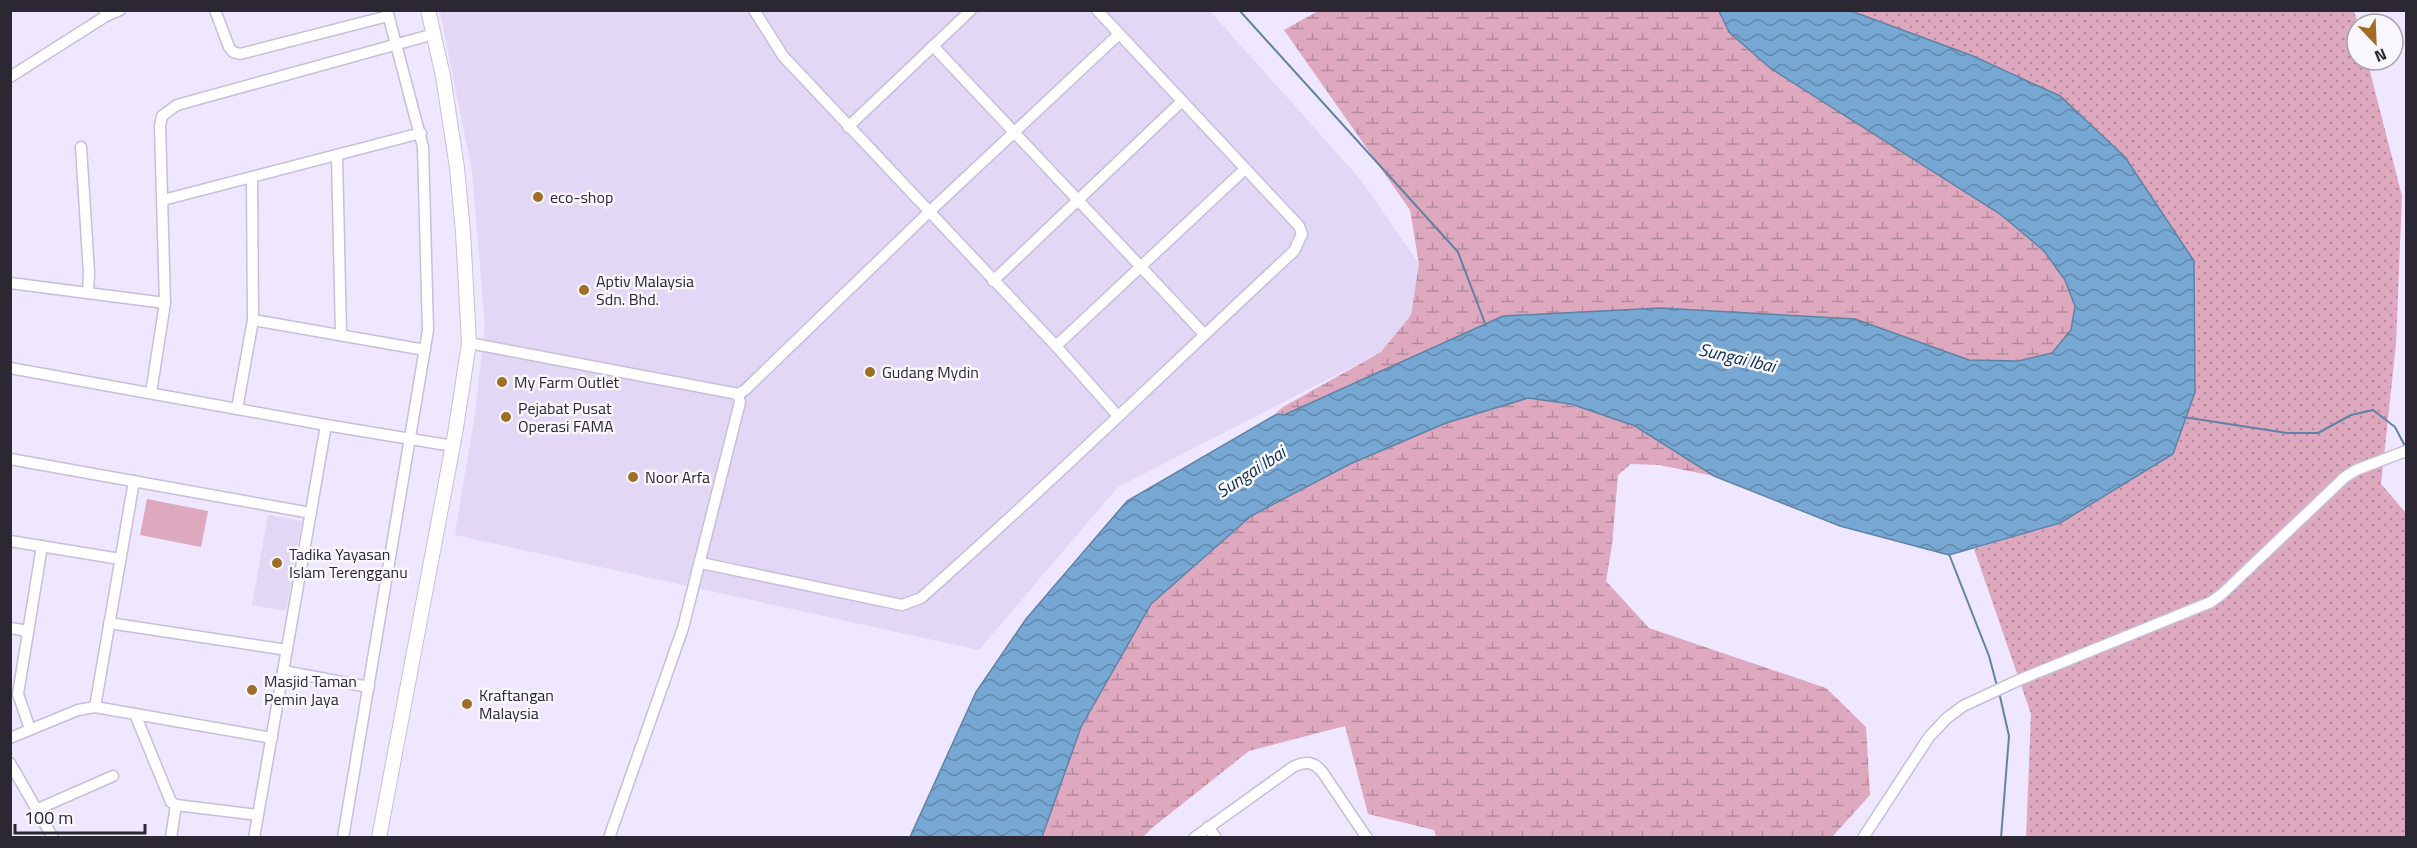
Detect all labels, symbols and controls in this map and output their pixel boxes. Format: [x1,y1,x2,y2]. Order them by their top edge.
north arrow [2345,12,2405,72]
text: N [2371,43,2391,69]
place label: eco-shop [550,185,613,209]
marker: eco-shop [531,190,545,204]
place label: Aptiv Malaysia Sdn. Bhd. [596,269,694,311]
marker: Aptiv Malaysia Sdn. Bhd. [577,283,591,297]
water label: Sungai Ibai [1696,336,1780,380]
place label: Gudang Mydin [882,360,979,384]
marker: Gudang Mydin [863,365,877,379]
place label: My Farm Outlet [514,370,619,394]
marker: My Farm Outlet [495,375,509,389]
place label: Pejabat Pusat Operasi FAMA [518,396,614,438]
marker: Pejabat Pusat Operasi FAMA [499,410,513,424]
water label: Sungai Ibai [1211,438,1293,504]
place label: Noor Arfa [645,465,710,489]
marker: Noor Arfa [626,470,640,484]
place label: Tadika Yayasan Islam Terengganu [289,542,408,584]
marker: Tadika Yayasan Islam Terengganu [270,556,284,570]
place label: Masjid Taman Pemin Jaya [264,669,357,711]
marker: Masjid Taman Pemin Jaya [245,683,259,697]
place label: Kraftangan Malaysia [479,683,554,725]
marker: Kraftangan Malaysia [460,697,474,711]
scale bar [15,797,146,835]
text: 100 m [24,804,73,831]

